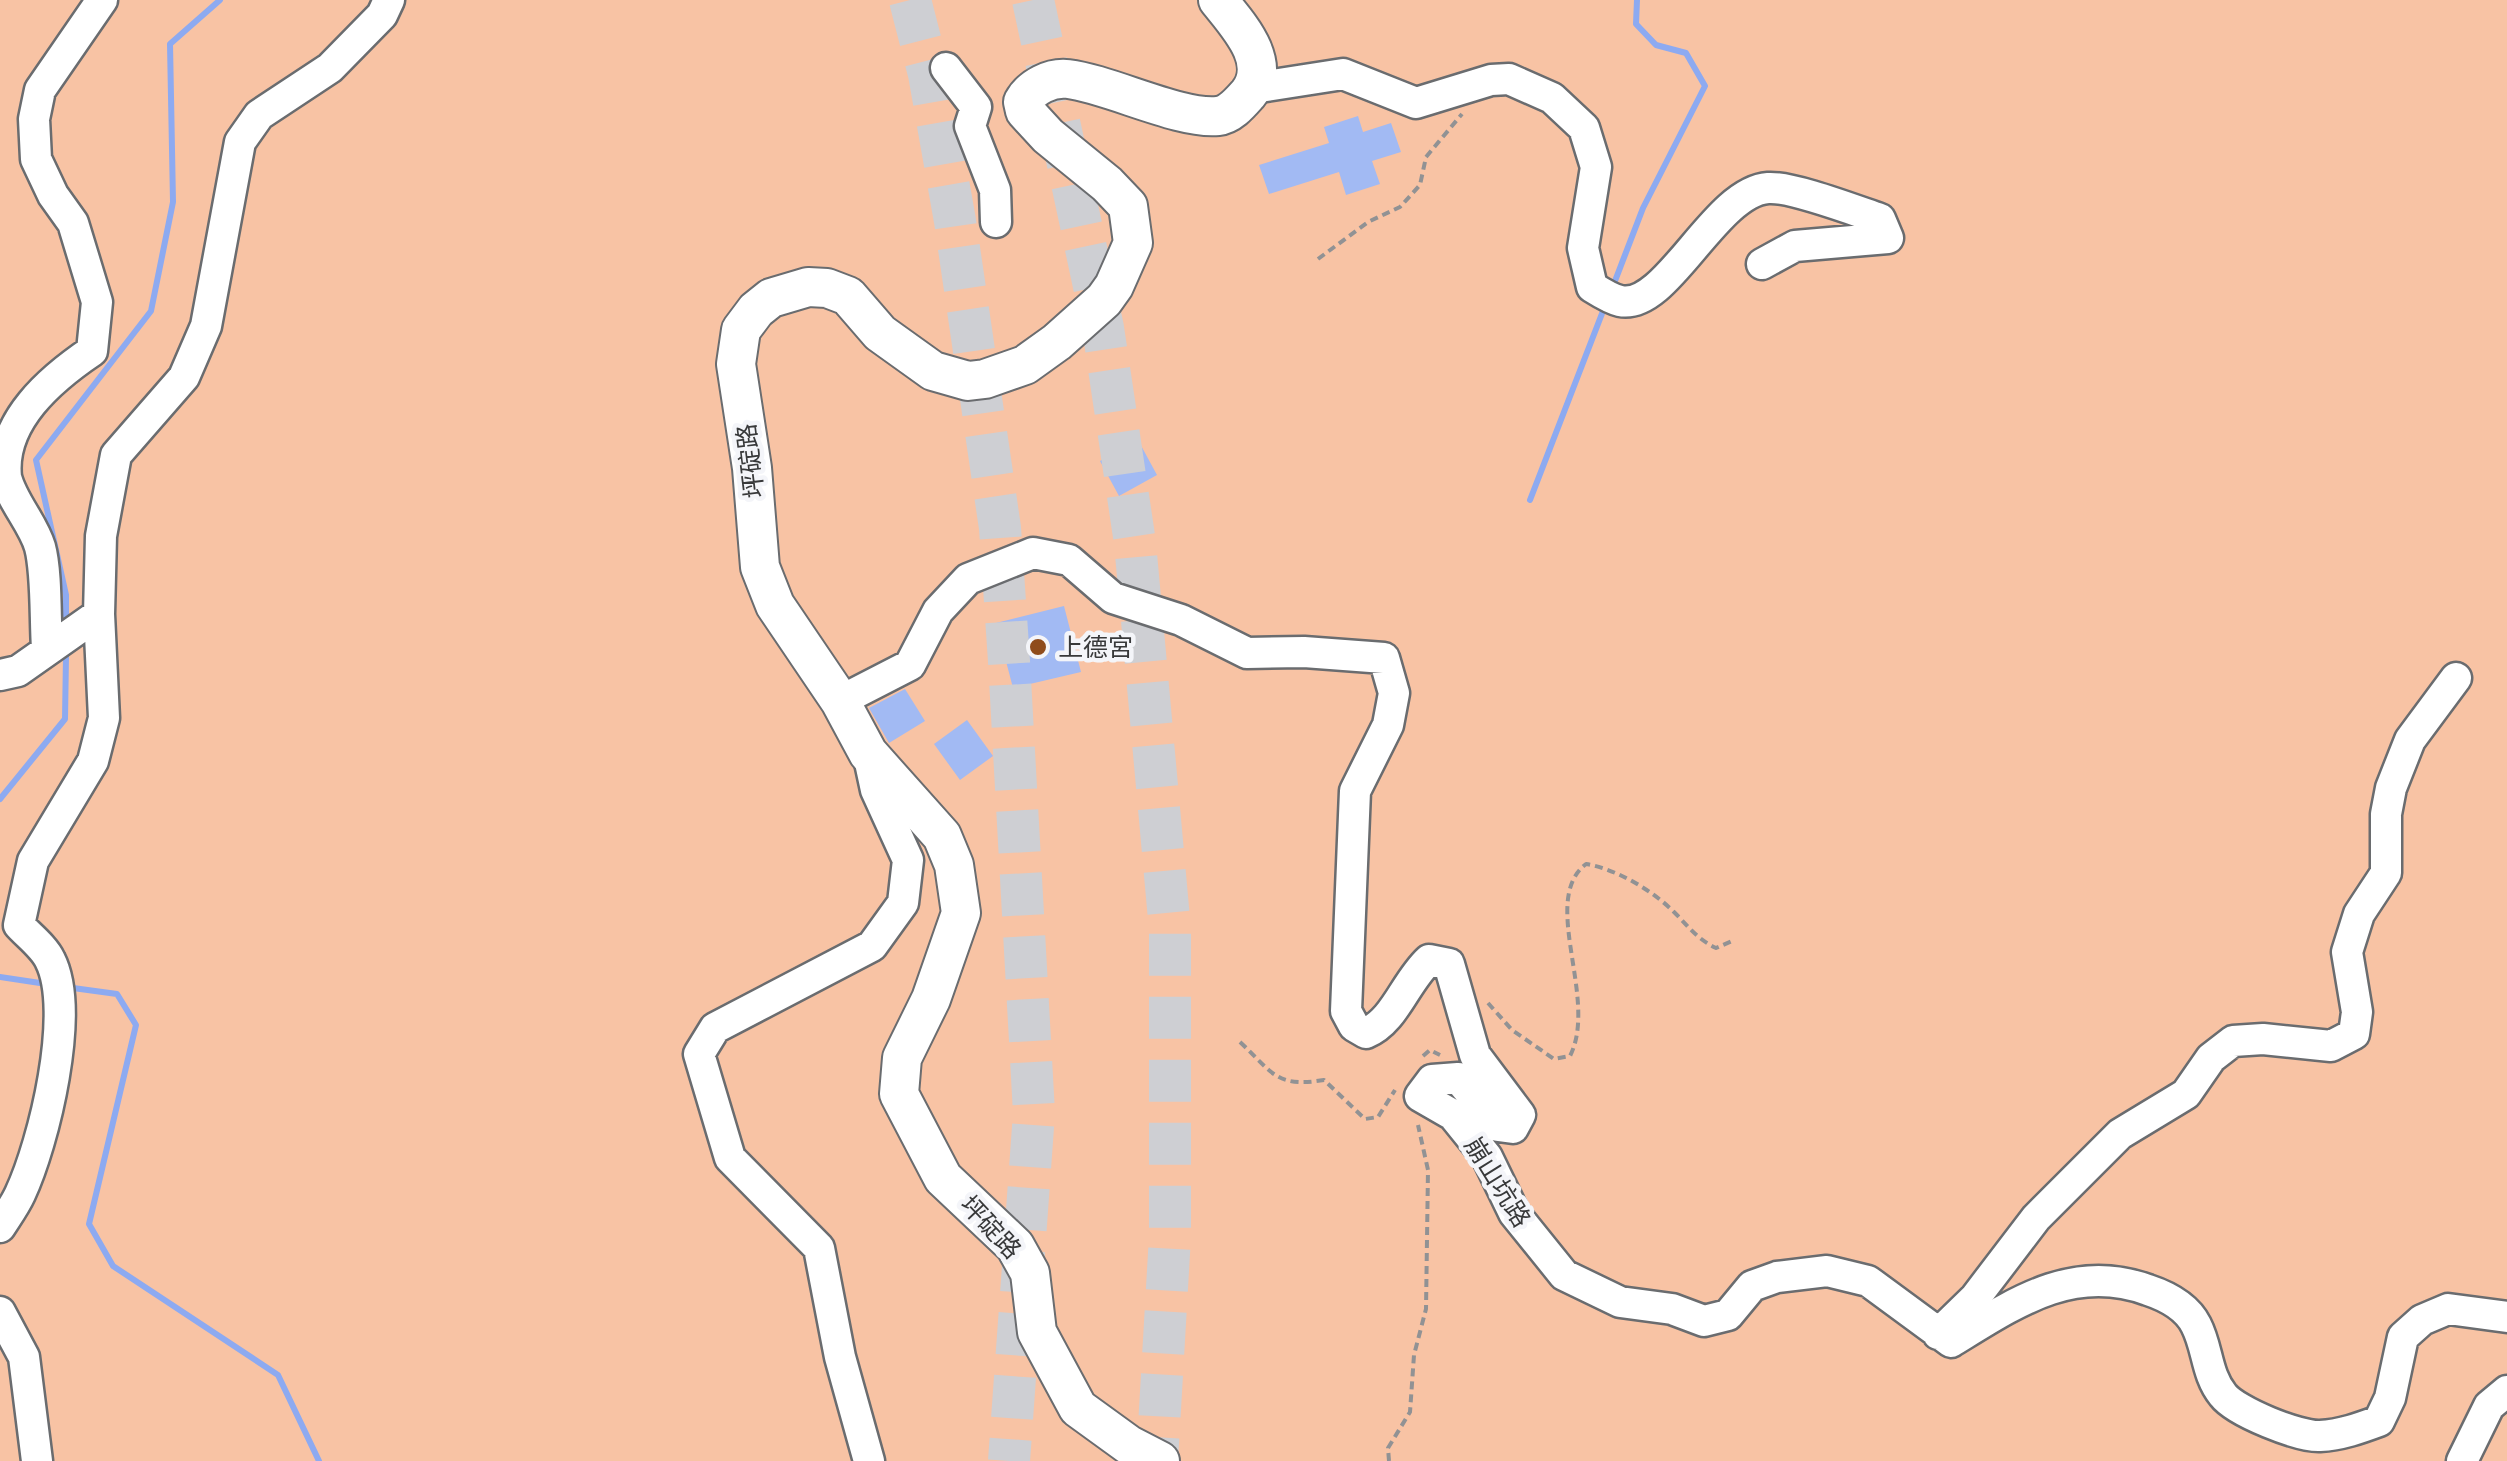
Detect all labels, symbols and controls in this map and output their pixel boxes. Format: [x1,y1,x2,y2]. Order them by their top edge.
street label: 坪碇路 [733,421,773,500]
place label: 上德宮 [1058,634,1133,666]
marker: 上德宮 [1027,636,1049,658]
street label: 崩山坑路 [1455,1133,1536,1234]
street label: 坪碇路 [952,1191,1026,1267]

